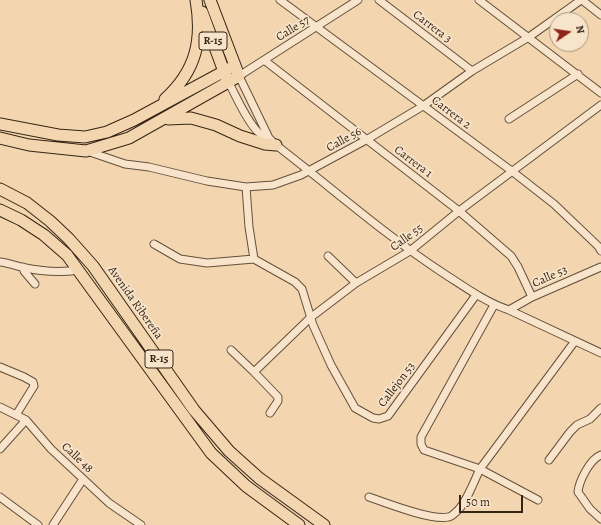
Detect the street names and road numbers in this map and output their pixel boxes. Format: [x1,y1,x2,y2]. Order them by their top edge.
street label: Carrera 3 [410,8,454,46]
street label: Calle 57 [274,13,312,45]
road number: R-15 [199,32,227,50]
street label: Carrera 2 [428,93,474,133]
street label: Calle 56 [324,125,364,155]
street label: Carrera 1 [391,143,435,181]
street label: Calle 55 [388,221,426,255]
street label: Calle 53 [530,263,570,291]
street label: Avenida Ribereña [104,264,166,342]
road number: R-15 [145,350,173,368]
street label: Callejon 53 [375,360,419,410]
street label: Calle 48 [58,440,96,476]

